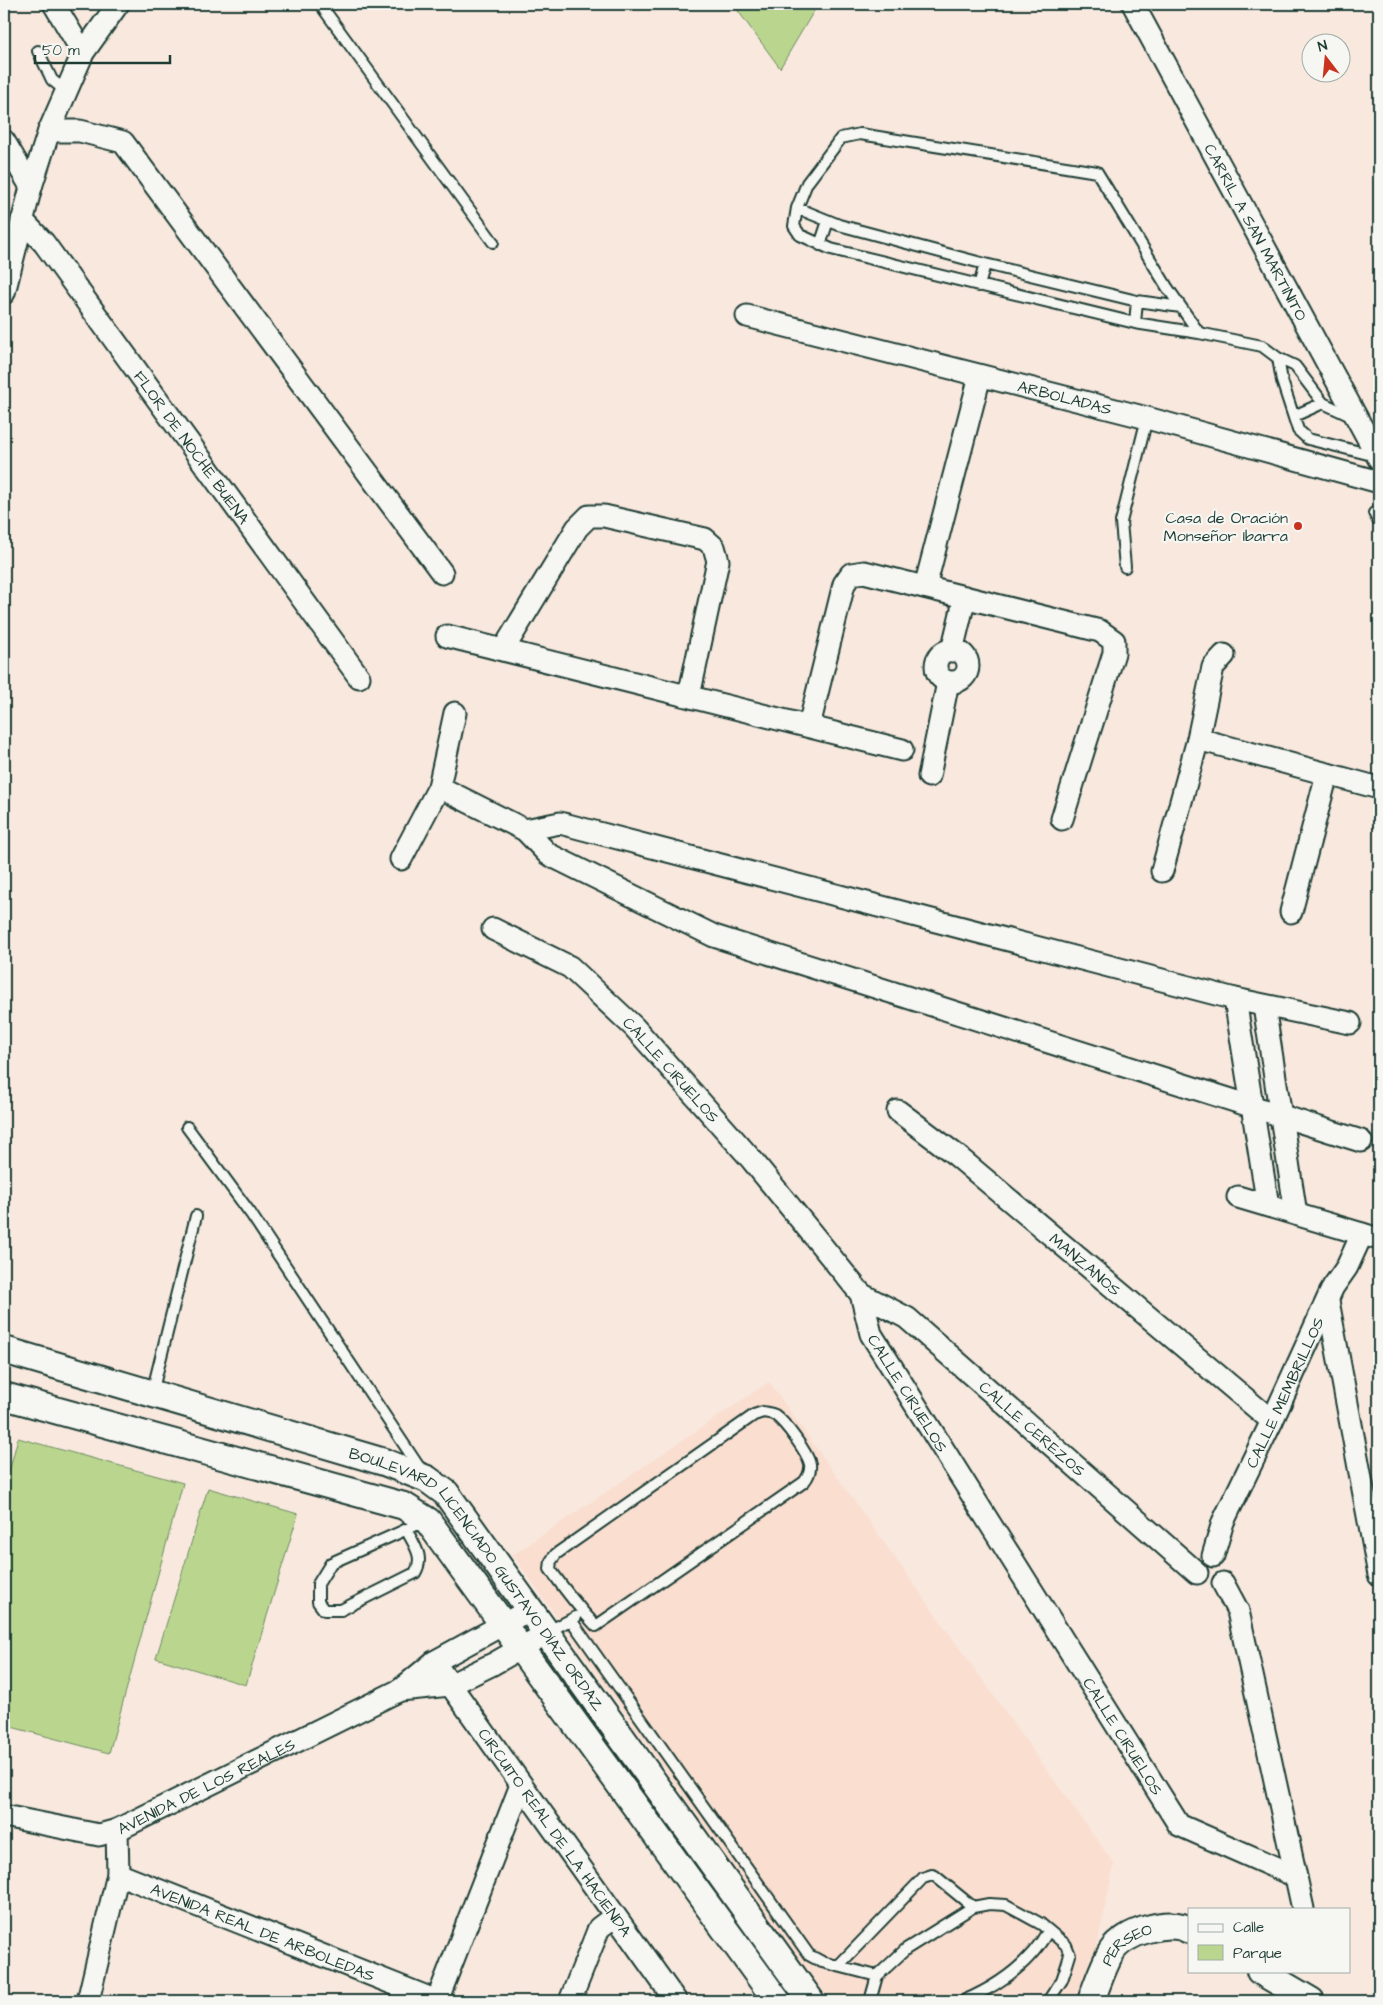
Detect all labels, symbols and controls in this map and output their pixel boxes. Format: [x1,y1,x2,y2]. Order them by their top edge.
scale bar [35,32,170,64]
north arrow [1300,32,1350,82]
text: N [1316,36,1330,57]
text: 50 m [42,40,80,61]
street label: CARRIL A SAN MARTINITO [1198,140,1312,325]
street label: FLOR DE NOCHE BUENA [128,366,254,529]
street label: ARBOLADAS [1015,375,1114,421]
place label: Casa de Oración Monseñor Ibarra [1164,507,1288,547]
marker: Casa de Oración Monseñor Ibarra [1292,520,1304,532]
street label: CALLE CIRUELOS [618,1012,724,1128]
street label: MANZANOS [1044,1228,1125,1301]
street label: CALLE MEMBRILLOS [1241,1314,1330,1472]
street label: CALLE CIRUELOS [862,1330,952,1457]
street label: CALLE CEREZOS [974,1376,1090,1482]
street label: BOULEVARD LICENCIADO GUSTAVO DÍAZ ORDAZ [346,1442,609,1716]
street label: CALLE CIRUELOS [1077,1673,1168,1800]
street label: CIRCUITO REAL DE LA HACIENDA [473,1724,637,1941]
street label: AVENIDA DE LOS REALES [114,1734,299,1840]
street label: AVENIDA REAL DE ARBOLEDAS [147,1878,378,1987]
legend [1188,1908,1350,1972]
text: Calle [1233,1917,1264,1938]
street label: PERSEO [1096,1918,1155,1970]
text: Parque [1233,1943,1282,1964]

